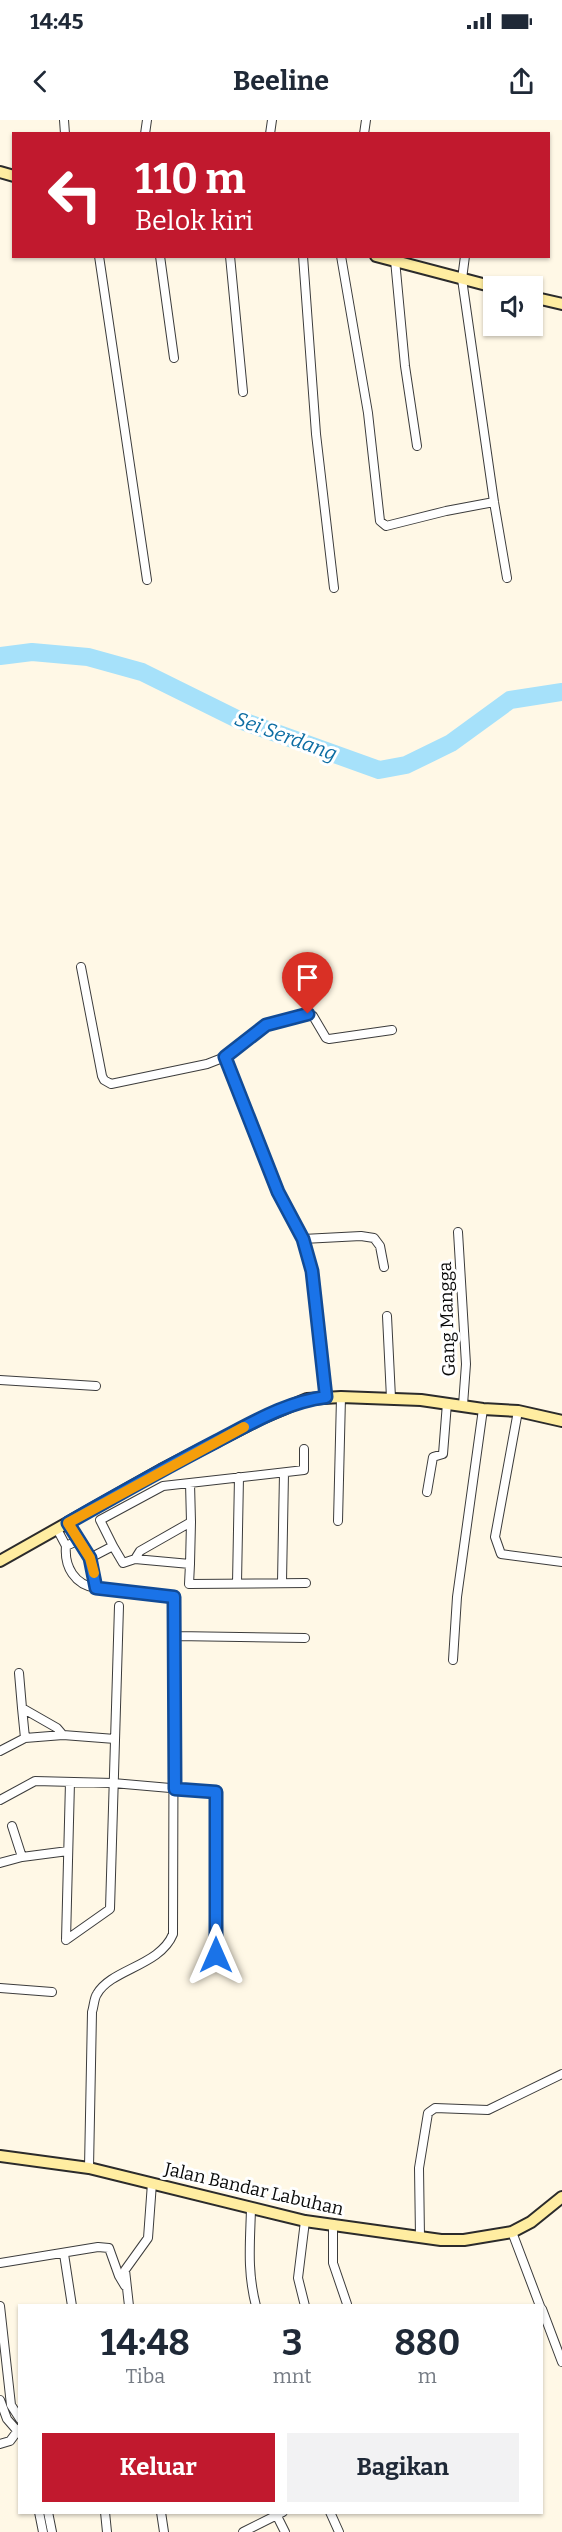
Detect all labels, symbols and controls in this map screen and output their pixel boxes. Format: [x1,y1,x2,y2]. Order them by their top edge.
text: 14:45 [30,8,83,35]
icon: back [24,65,57,98]
text: Beeline [233,65,329,97]
icon: share [505,65,538,98]
text: 110 m [135,154,246,204]
icon: left [36,156,114,234]
text: Belok kiri [135,205,253,237]
map controls [483,276,543,336]
button: sound [483,276,543,336]
water label: Sei Serdang [232,706,340,766]
pin [282,952,333,1014]
icon: arrive [291,961,324,994]
street label: Gang Mangga [434,1261,460,1377]
position arrow [184,1923,248,1987]
street label: Jalan Bandar Labuhan [161,2157,346,2220]
text: 14:48 [101,2321,190,2365]
text: 3 [282,2321,302,2365]
text: 880 [394,2321,460,2365]
text: Tiba [125,2364,165,2388]
text: mnt [273,2364,312,2388]
text: m [418,2364,437,2388]
button: Keluar [42,2433,275,2502]
button: Bagikan [287,2433,519,2502]

